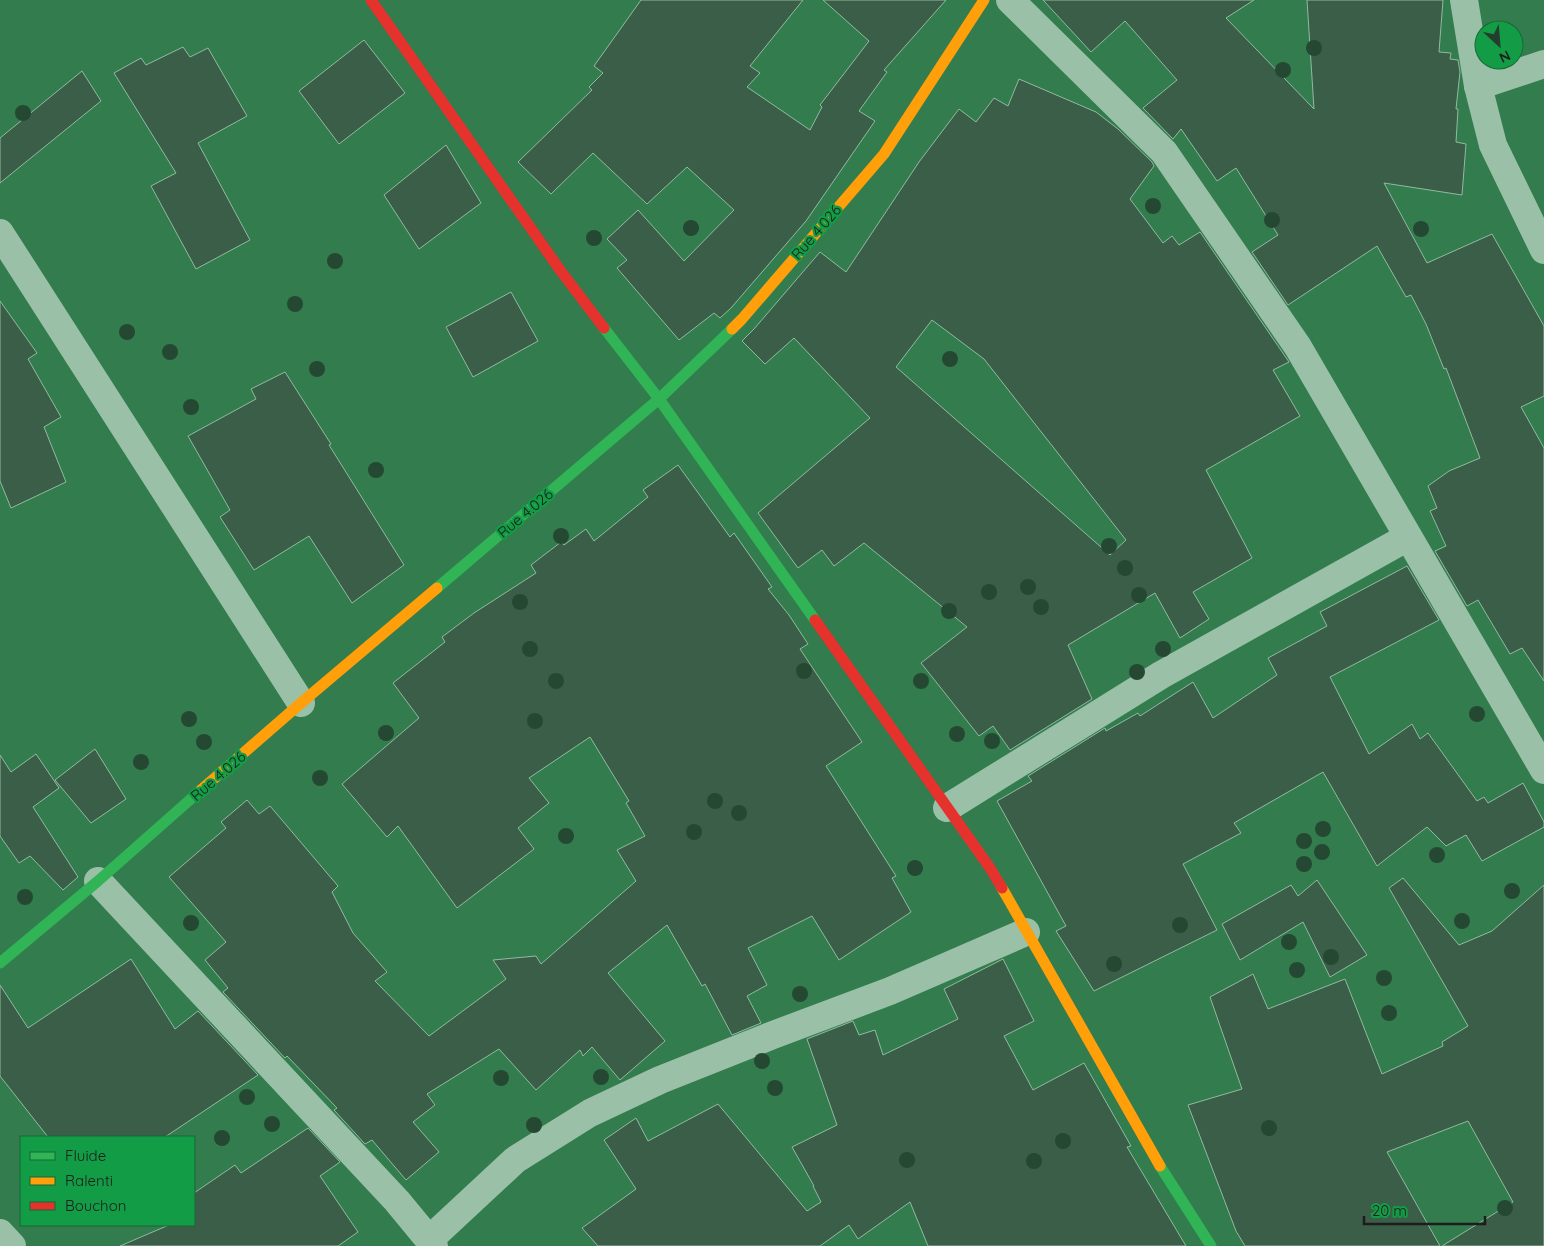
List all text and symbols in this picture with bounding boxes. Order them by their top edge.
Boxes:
north arrow [1474,20,1524,70]
text: N [1496,46,1513,67]
street label: Rue 4.026 [787,201,845,263]
street label: Rue 4.026 [493,484,557,542]
street label: Rue 4.026 [187,747,249,805]
legend [20,1136,195,1226]
text: Fluide [65,1146,106,1165]
text: Ralenti [65,1171,113,1190]
scale bar [1364,1194,1485,1226]
text: Bouchon [65,1196,126,1215]
text: 20 m [1372,1201,1407,1220]

